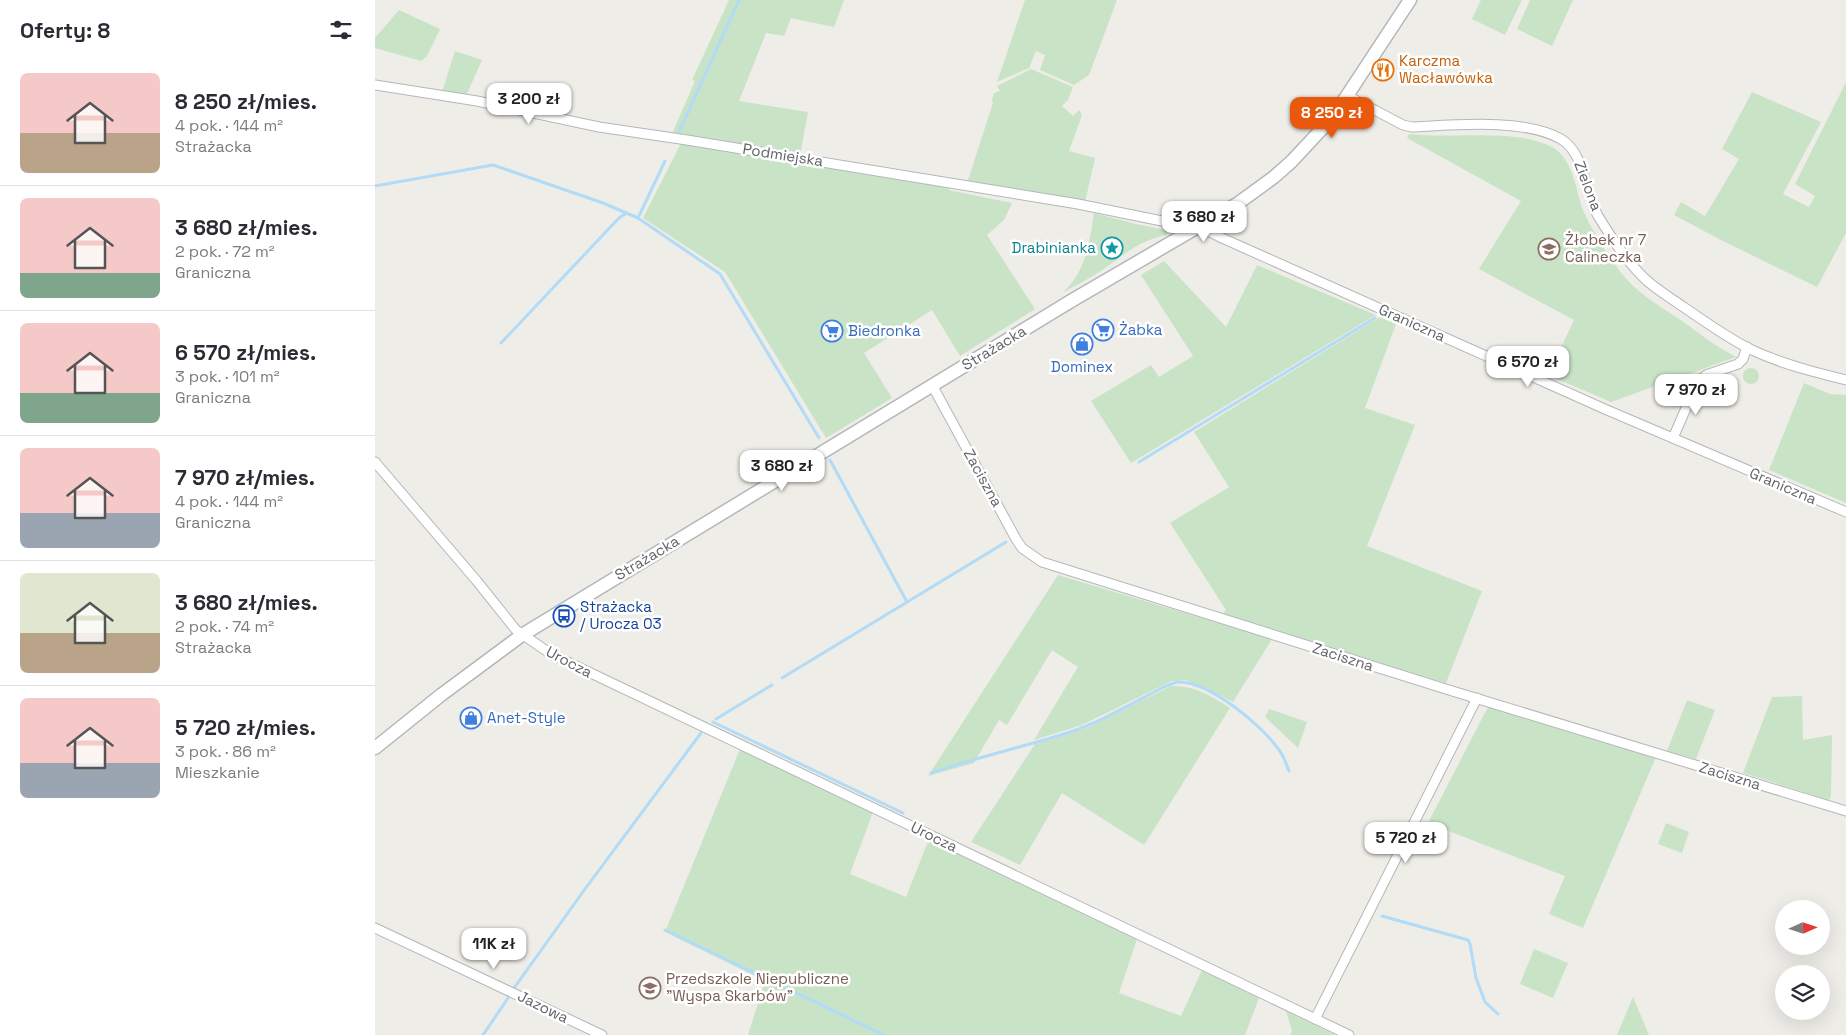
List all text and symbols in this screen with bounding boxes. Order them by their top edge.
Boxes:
icon: filters [327,16,355,44]
text: Oferty: 8 [20,17,110,44]
place label: Karczma Wacławówka [1399,51,1493,87]
restaurant icon: Karczma Wacławówka [1371,58,1395,82]
pin: 3 200 zł [477,82,581,125]
text: 8 250 zł/mies. [175,88,317,115]
text: 3 200 zł [498,88,560,109]
icon: home [60,93,120,153]
pin: 8 250 zł [1280,96,1384,139]
text: 8 250 zł [1301,102,1363,123]
text: 4 pok. · 144 m² [175,115,283,136]
text: Strażacka [175,136,252,157]
street label: Podmiejska [741,139,825,170]
street label: Zielona [1570,158,1607,214]
pin: 3 680 zł [1152,200,1256,243]
text: 3 680 zł [1173,206,1235,227]
text: 3 680 zł/mies. [175,214,318,241]
icon: home [60,218,120,278]
place label: Żłobek nr 7 Calineczka [1565,230,1646,266]
place icon: Drabinianka [1100,236,1124,260]
school or university icon: Żłobek nr 7 Calineczka [1537,237,1561,261]
place label: Drabinianka [1011,238,1096,257]
text: 2 pok. · 72 m² [175,241,275,262]
text: Graniczna [175,262,251,283]
street label: Graniczna [1376,299,1449,346]
supermarket icon: Żabka [1091,318,1115,342]
supermarket icon: Biedronka [820,319,844,343]
place label: Żabka [1119,320,1163,339]
place label: Biedronka [848,321,921,340]
street label: Strażacka [958,321,1030,374]
shop icon: Dominex [1070,332,1094,356]
text: 6 570 zł/mies. [175,339,316,366]
icon: home [60,343,120,403]
pin: 6 570 zł [1476,346,1580,388]
text: 6 570 zł [1497,351,1559,372]
place label: Dominex [1051,357,1113,376]
text: 3 pok. · 101 m² [175,366,280,387]
pin: 7 970 zł [1644,374,1748,416]
text: 7 970 zł [1666,379,1726,400]
text: Graniczna [175,387,251,408]
street label: Zaciszna [960,445,1007,510]
pin: 3 680 zł [730,450,834,492]
text: 3 680 zł [751,455,813,476]
street label: Graniczna [1747,463,1820,508]
text: 7 970 zł/mies. [175,464,315,491]
icon: home [60,468,120,528]
text: 4 pok. · 144 m² [175,491,283,512]
text: Graniczna [175,512,251,533]
street label: Strażacka [611,531,683,584]
text: 3 680 zł/mies. [175,589,318,616]
icon: home [60,593,120,653]
place label: Strażacka / Urocza 03 [580,597,662,633]
bus stop icon: Strażacka / Urocza 03 [552,604,576,628]
text: 2 pok. · 74 m² [175,616,274,637]
text: Strażacka [175,637,252,658]
street label: Zaciszna [1310,638,1377,675]
street label: Urocza [543,641,596,682]
shop icon: Anet-Style [459,706,483,730]
place label: Anet-Style [487,708,566,727]
text: 5 720 zł/mies. [175,714,316,741]
icon: home [60,718,120,778]
text: 3 pok. · 86 m² [175,741,276,762]
street label: Zaciszna [1697,757,1764,794]
text: Mieszkanie [175,762,260,783]
street label: Urocza [908,817,961,856]
pin: 5 720 zł [1354,822,1458,864]
text: 5 720 zł [1375,827,1437,848]
north arrow [1775,900,1830,955]
map controls [1775,900,1830,1020]
pin: 11K zł [453,928,535,970]
text: 11K zł [472,933,516,954]
button: layers [1775,965,1830,1020]
place label: Przedszkole Niepubliczne "Wyspa Skarbów" [666,969,849,1005]
school or university icon: Przedszkole Niepubliczne "Wyspa Skarbów" [638,976,662,1000]
street label: Jazowa [515,986,572,1027]

